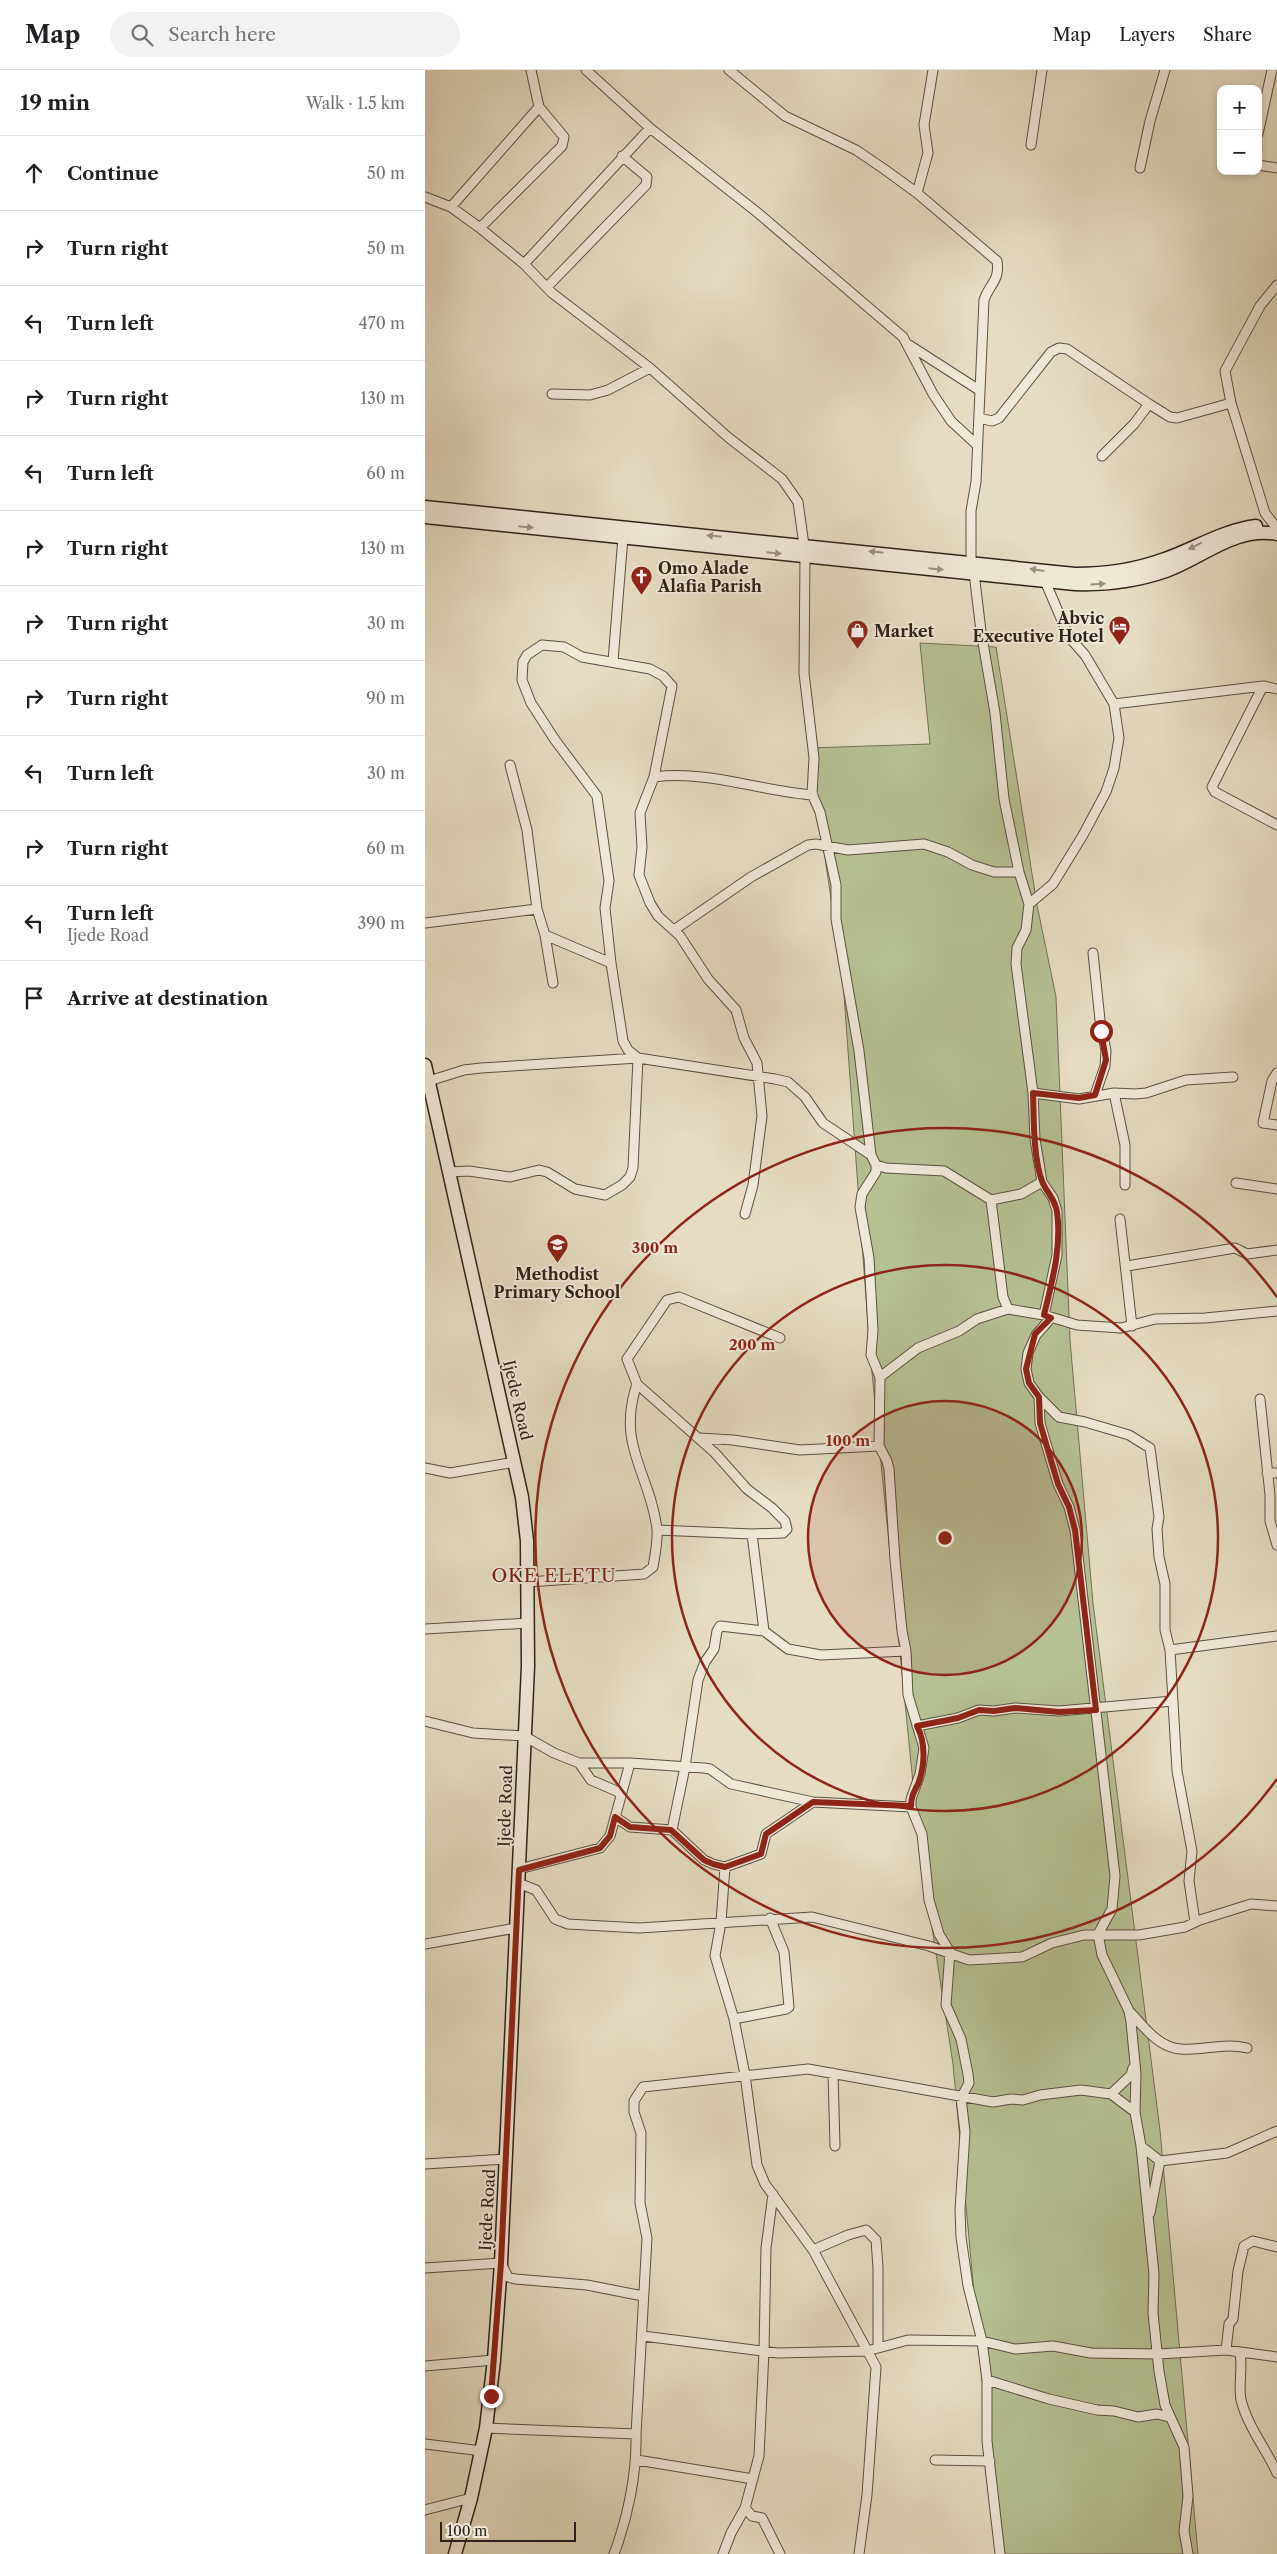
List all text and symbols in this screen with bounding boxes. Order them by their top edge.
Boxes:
search box [110,12,460,57]
text: Map [25,20,80,49]
icon: search [128,21,156,49]
text: Search here [168,23,276,46]
text: Map [1053,24,1091,46]
text: Layers [1119,24,1175,46]
text: Share [1203,24,1252,46]
map controls [1217,85,1262,175]
button: + [1217,85,1262,130]
text: 19 min [20,90,90,115]
text: Walk · 1.5 km [306,93,405,113]
button: − [1217,130,1262,175]
icon: ahead [20,159,48,187]
text: Continue [67,162,159,185]
text: 50 m [367,163,405,183]
icon: right [20,234,48,262]
text: Turn right [67,237,168,260]
text: 50 m [367,238,405,258]
icon: left [20,309,48,337]
text: Turn left [67,312,154,335]
text: 470 m [359,313,405,333]
icon: right [20,384,48,412]
text: Turn right [67,387,168,410]
text: 130 m [360,388,405,408]
icon: left [20,459,48,487]
text: Turn left [67,462,154,485]
text: 60 m [366,463,405,483]
one-way arrow [518,523,534,531]
one-way arrow [706,532,722,540]
icon: right [20,534,48,562]
text: Turn right [67,537,168,560]
text: 130 m [360,538,405,558]
one-way arrow [1188,542,1202,550]
one-way arrow [868,548,884,556]
one-way arrow [767,549,783,557]
place label: Omo Alade Alafia Parish [657,558,762,596]
church icon: Omo Alade Alafia Parish [630,565,654,596]
one-way arrow [928,565,944,573]
one-way arrow [1029,566,1045,574]
one-way arrow [1090,579,1106,587]
place label: Abvic Executive Hotel [972,608,1104,646]
icon: right [20,609,48,637]
text: Turn right [67,612,168,635]
text: 30 m [367,613,405,633]
hotel icon: Abvic Executive Hotel [1108,615,1132,646]
shop icon: Market [846,619,870,650]
place label: Market [874,621,935,641]
icon: right [20,684,48,712]
text: Turn right [67,687,168,710]
text: 90 m [366,688,405,708]
icon: left [20,759,48,787]
text: Turn left [67,762,154,785]
text: 30 m [367,763,405,783]
icon: right [20,834,48,862]
text: Turn right [67,837,168,860]
text: 60 m [366,838,405,858]
text: Turn left [67,902,154,925]
icon: left [20,909,48,937]
text: 390 m [358,913,405,933]
text: Ijede Road [67,925,149,945]
icon: arrive [20,984,48,1012]
text: Arrive at destination [67,987,268,1010]
route start [1090,1020,1113,1043]
school or university icon: Methodist Primary School [545,1233,569,1264]
text: 300 m [632,1238,678,1257]
place label: Methodist Primary School [494,1264,621,1302]
text: 200 m [729,1335,775,1354]
street label: Ijede Road [499,1358,537,1442]
text: 100 m [826,1431,870,1450]
centre of rings [936,1529,954,1547]
district label: OKE ELETU [491,1564,617,1587]
street label: Ijede Road [494,1764,516,1847]
street label: Ijede Road [475,2168,499,2251]
route end [480,2385,503,2408]
scale bar [440,2519,576,2542]
text: 100 m [447,2522,487,2540]

